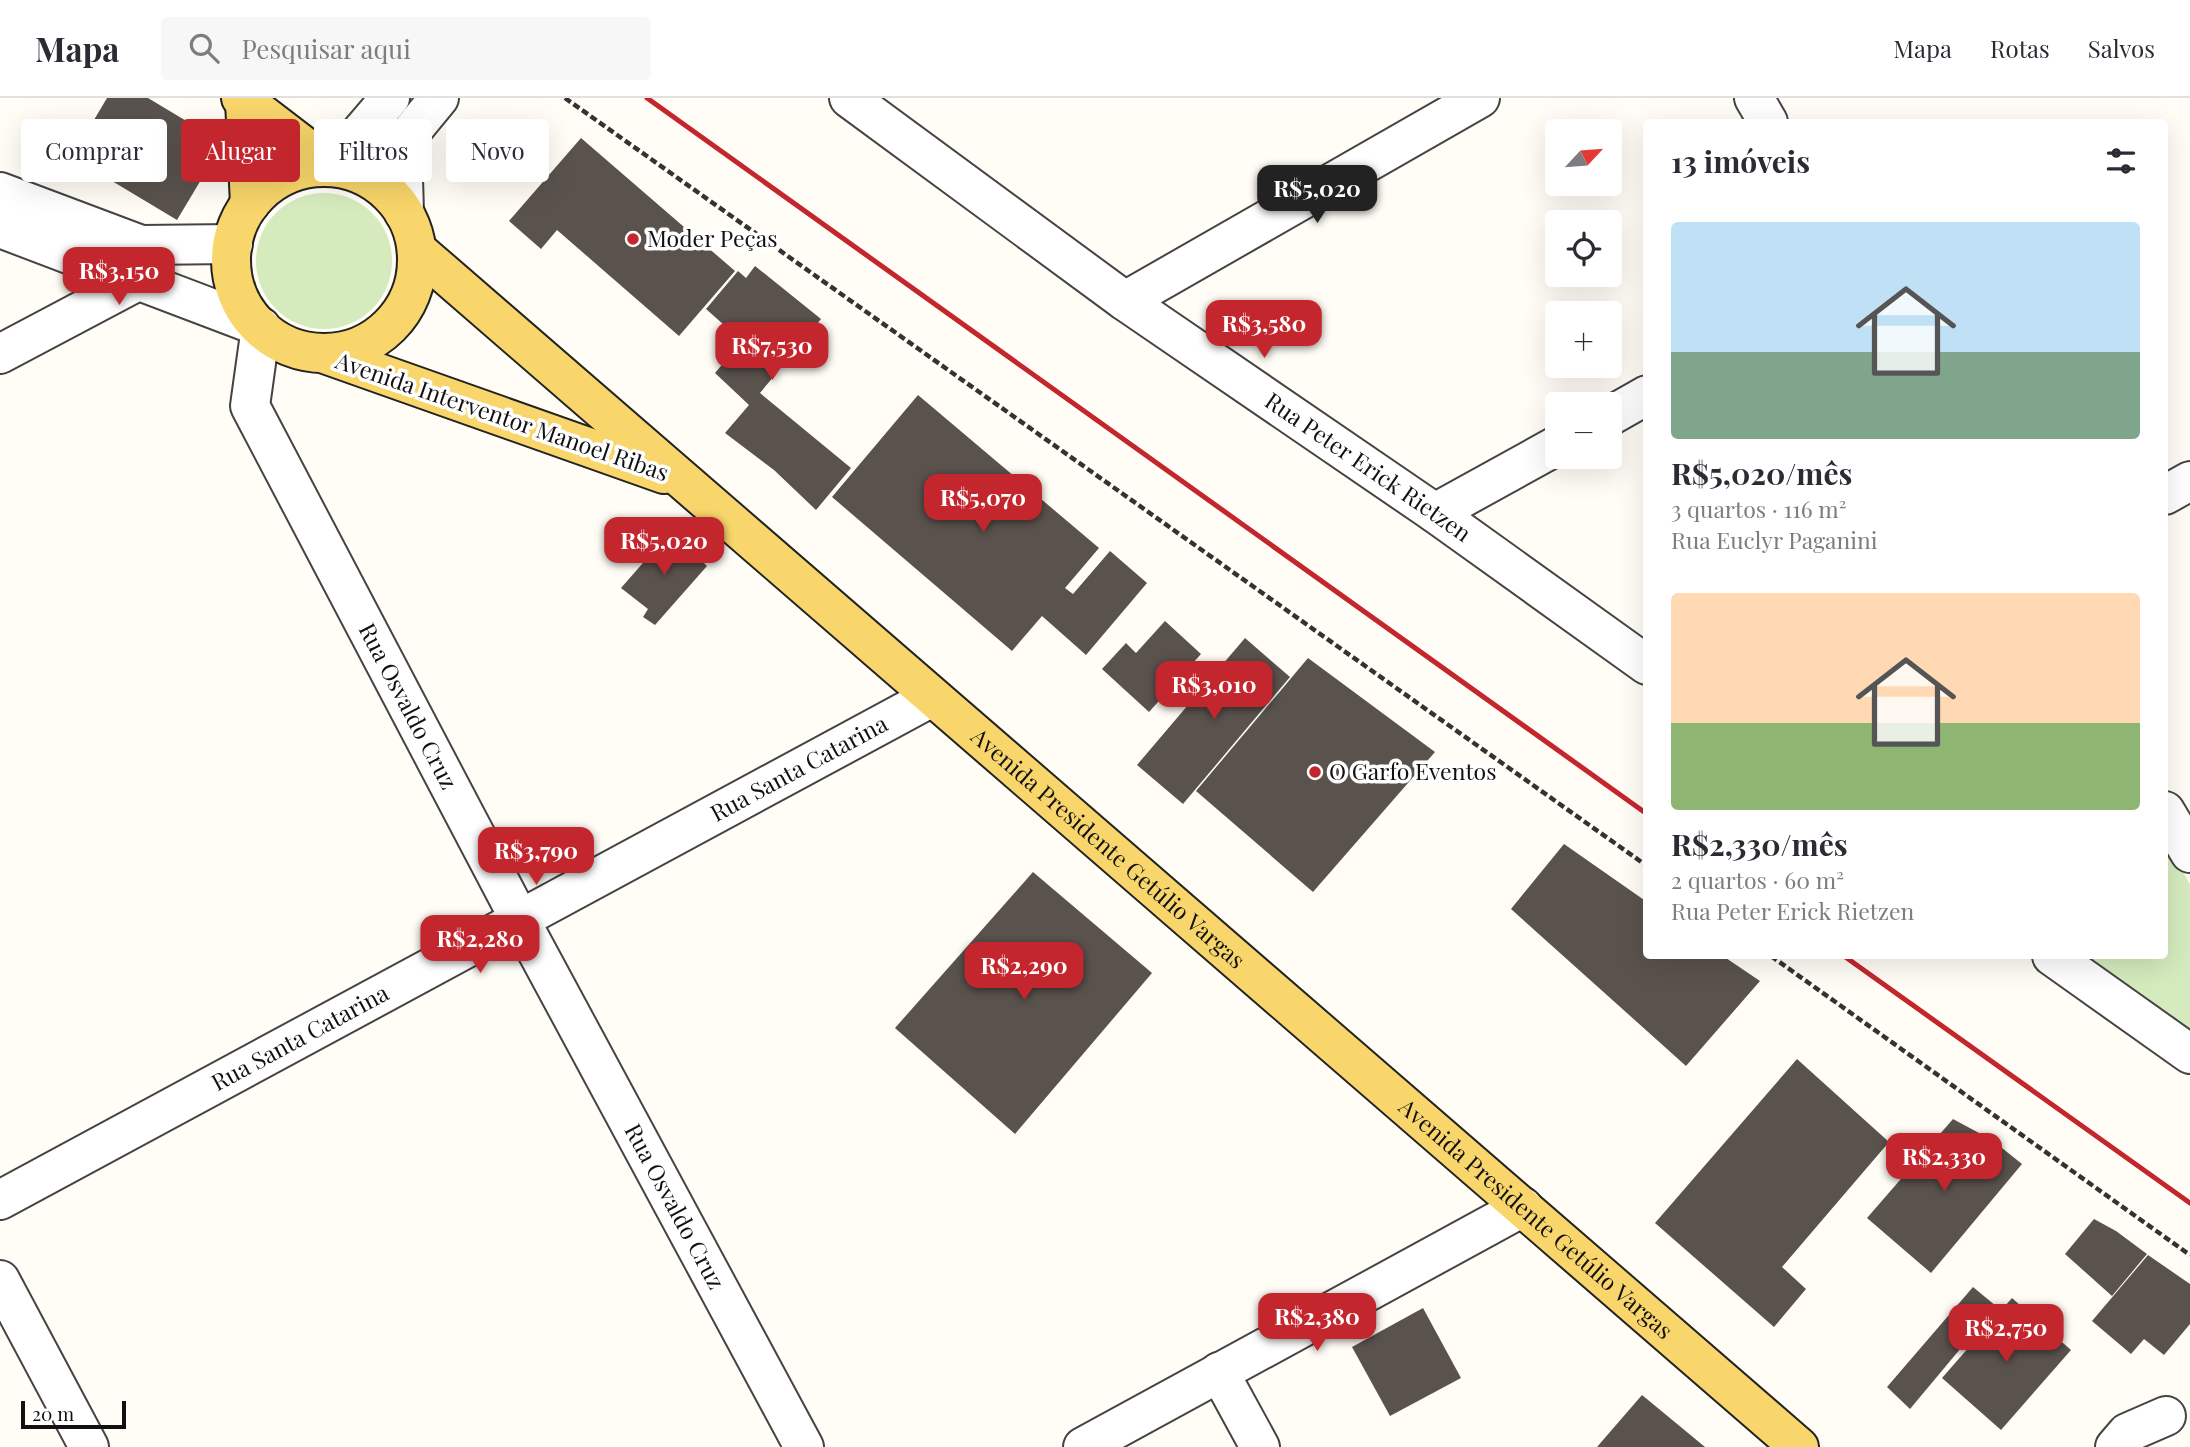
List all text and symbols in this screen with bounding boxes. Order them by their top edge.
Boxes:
search box [161,17,651,80]
text: Mapa [35,26,119,70]
icon: search [185,29,223,67]
text: Pesquisar aqui [241,31,411,66]
text: Mapa [1893,32,1952,64]
text: Rotas [1990,32,2050,64]
text: Salvos [2088,32,2155,64]
chip: Comprar [21,119,167,182]
chip: Alugar [181,119,300,182]
chip: Filtros [314,119,432,182]
chip: Novo [446,119,549,182]
north arrow [1545,119,1622,196]
map controls [1545,119,1622,469]
text: 13 imóveis [1671,141,1810,181]
icon: filters [2102,142,2140,180]
pin: R$5,020 [1252,166,1382,225]
text: R$5,020 [1273,172,1361,203]
button: locate [1545,210,1622,287]
place label: Moder Peças [647,222,777,253]
marker: Moder Peças [625,231,641,247]
pin: R$3,150 [54,248,184,307]
text: R$3,150 [79,254,159,285]
icon: home [1843,268,1969,394]
pin: R$3,580 [1199,300,1329,360]
button: + [1545,301,1622,378]
text: R$3,580 [1222,307,1306,338]
pin: R$7,530 [707,322,837,382]
text: R$7,530 [731,329,813,360]
street label: Avenida Interventor Manoel Ribas [331,344,673,487]
street label: Rua Peter Erick Rietzen [1260,384,1478,548]
button: − [1545,392,1622,469]
text: R$5,020/mês [1671,453,1852,493]
pin: R$5,070 [918,474,1048,534]
text: R$5,070 [940,481,1026,512]
text: 3 quartos · 116 m² [1671,493,1847,524]
pin: R$5,020 [599,518,729,577]
text: R$5,020 [620,524,708,555]
text: Rua Euclyr Paganini [1671,524,1877,555]
street label: Rua Osvaldo Cruz [353,617,465,794]
icon: home [1843,639,1969,765]
pin: R$3,010 [1149,662,1279,721]
text: R$3,010 [1172,668,1256,699]
street label: Rua Santa Catarina [704,707,893,828]
street label: Avenida Presidente Getúlio Vargas [965,719,1252,974]
place label: O Garfo Eventos [1329,755,1496,786]
marker: O Garfo Eventos [1307,764,1323,780]
text: R$2,330/mês [1671,824,1848,864]
pin: R$3,790 [471,828,601,887]
text: R$3,790 [494,834,578,865]
text: 2 quartos · 60 m² [1671,864,1844,895]
text: Rua Peter Erick Rietzen [1671,895,1914,926]
pin: R$2,280 [415,916,545,975]
text: R$2,280 [436,922,524,953]
pin: R$2,290 [959,942,1089,1002]
text: R$2,290 [981,949,1067,980]
street label: Rua Santa Catarina [205,976,394,1097]
street label: Avenida Presidente Getúlio Vargas [1392,1090,1680,1345]
street label: Rua Osvaldo Cruz [619,1118,733,1294]
pin: R$2,330 [1879,1134,2009,1193]
text: R$2,330 [1902,1140,1986,1171]
pin: R$2,380 [1252,1294,1382,1353]
text: R$2,380 [1274,1300,1360,1331]
pin: R$2,750 [1941,1304,2071,1364]
text: R$2,750 [1965,1311,2047,1342]
scale bar [21,1398,126,1430]
text: 20 m [32,1400,74,1426]

